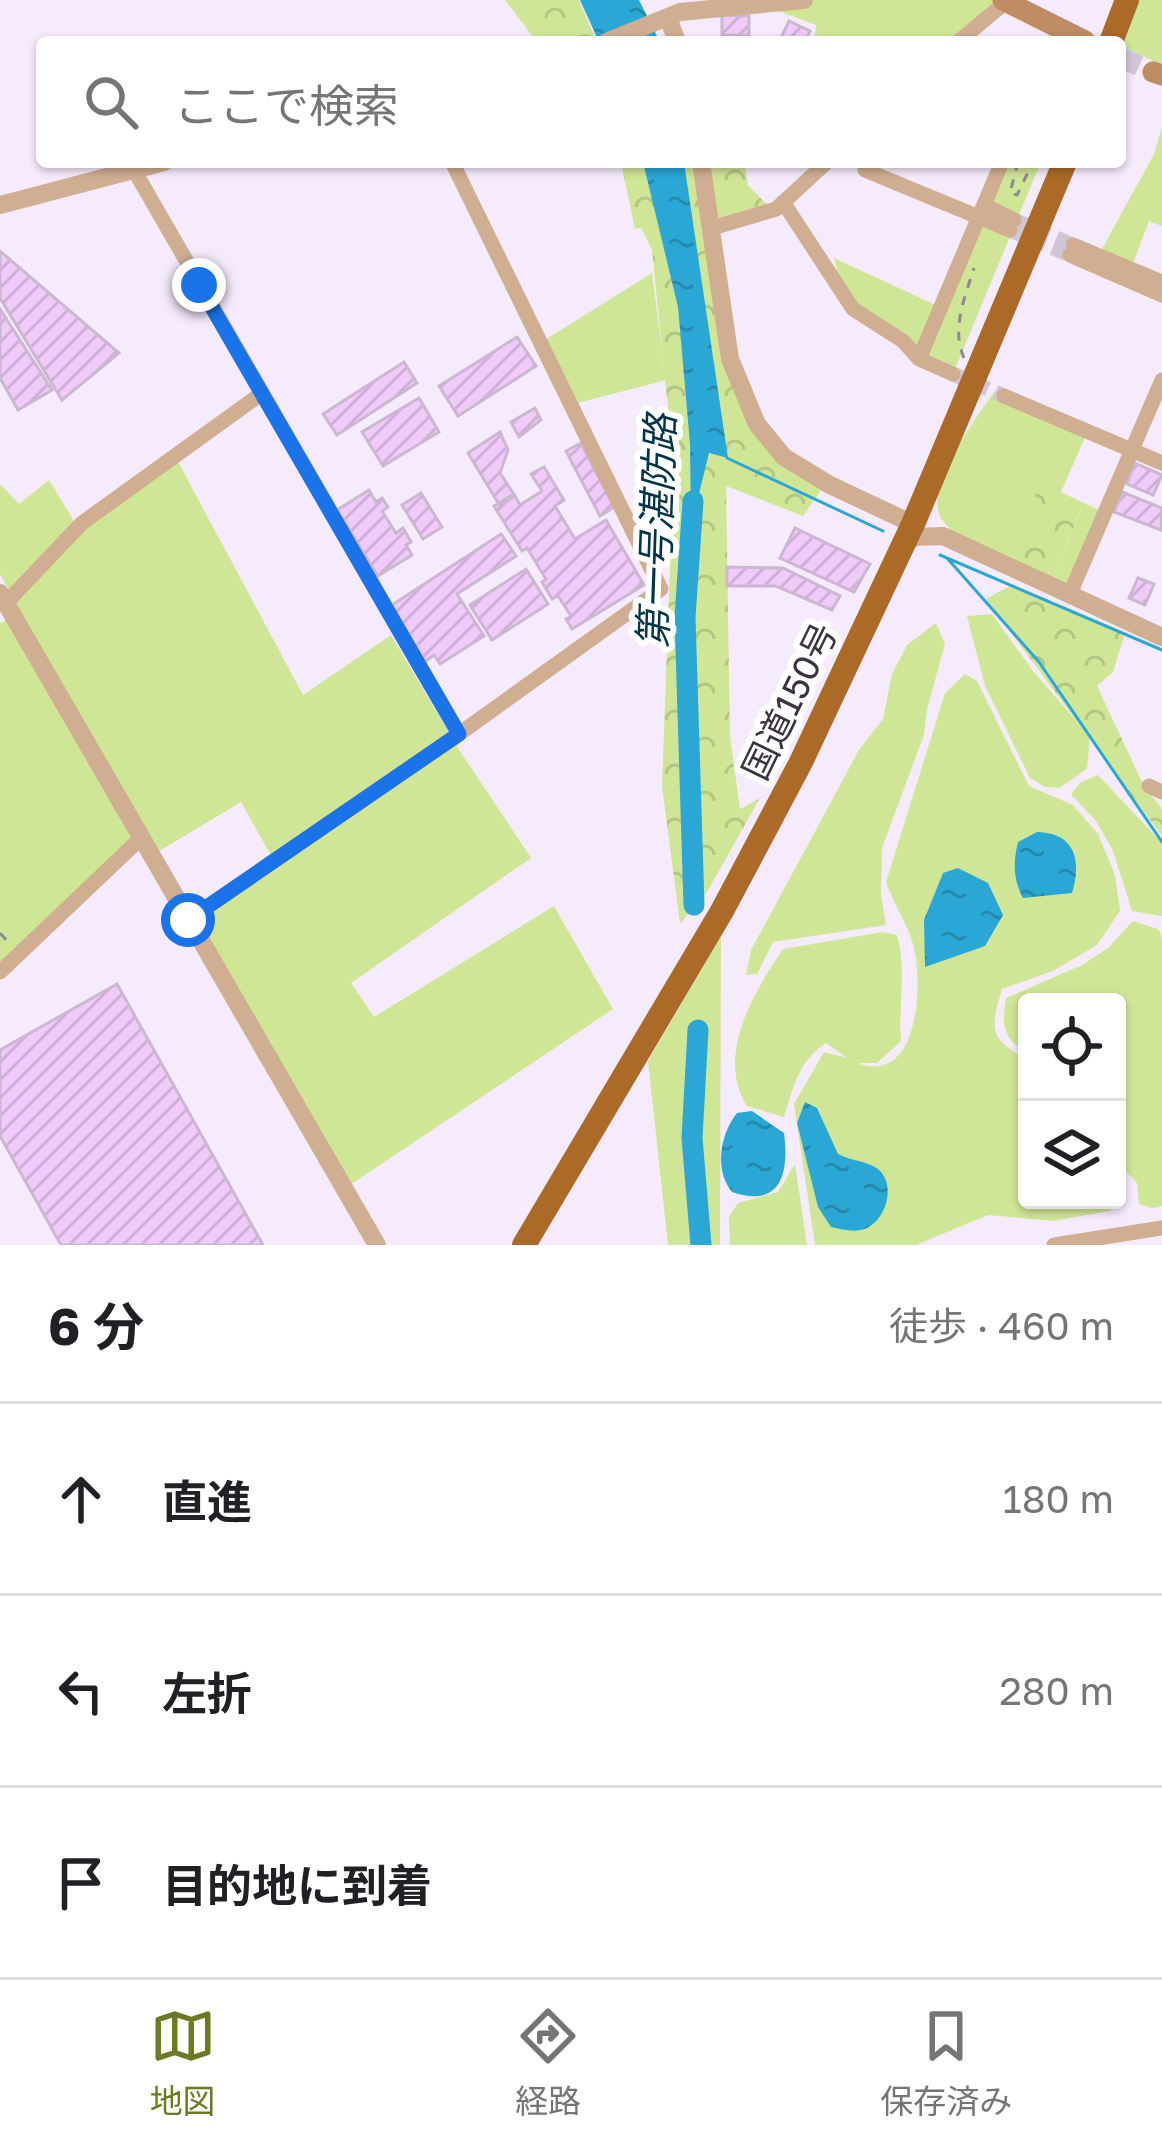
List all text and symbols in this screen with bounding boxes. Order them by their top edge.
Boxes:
search box [36,36,1126,168]
icon: search [78,69,144,135]
text: ここで検索 [174,78,399,132]
route end [172,258,226,312]
water label: 第一号湛防路 [628,410,684,649]
street label: 国道150号 [733,616,845,786]
route start [161,893,215,947]
map controls [1018,993,1126,1209]
button: locate [1018,993,1126,1101]
button: layers [1018,1101,1126,1209]
text: 6 分 [48,1295,144,1356]
text: 徒歩 · 460 m [889,1302,1114,1349]
icon: ahead [48,1466,114,1532]
text: 直進 [162,1474,252,1528]
text: 180 m [1003,1475,1114,1522]
icon: left [48,1658,114,1724]
text: 左折 [162,1666,252,1720]
text: 280 m [999,1667,1114,1714]
icon: arrive [48,1850,114,1916]
text: 目的地に到着 [162,1858,432,1912]
tab: 地図 [150,2003,216,2123]
tab: 経路 [515,2003,581,2123]
tab: 保存済み [880,2003,1012,2123]

